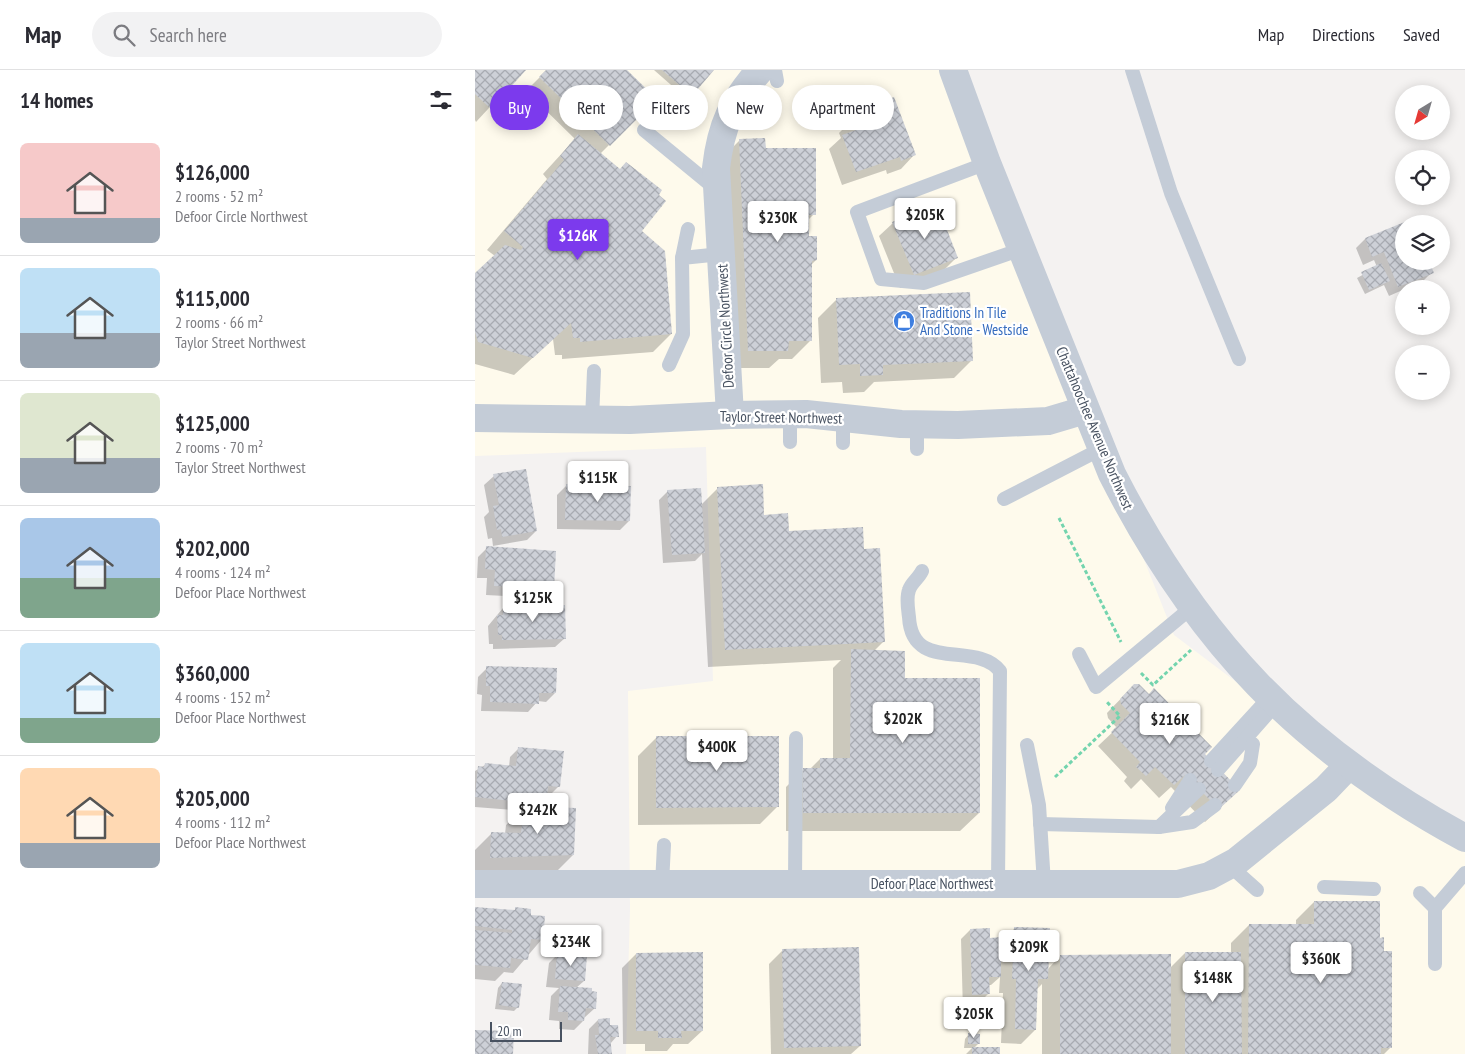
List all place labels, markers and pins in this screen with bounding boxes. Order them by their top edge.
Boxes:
pin: $205K [890,198,960,240]
pin: $230K [743,200,813,243]
pin: $126K [543,218,613,261]
place label: Traditions In Tile And Stone - Westside [920,303,1028,339]
shop icon: Traditions In Tile And Stone - Westside [892,309,916,333]
pin: $115K [563,460,633,503]
pin: $125K [498,580,568,623]
pin: $202K [868,702,938,744]
pin: $216K [1135,702,1205,745]
pin: $400K [682,730,752,772]
pin: $242K [503,792,573,835]
pin: $234K [536,924,606,967]
pin: $209K [994,930,1064,972]
pin: $360K [1286,942,1356,984]
pin: $148K [1178,960,1248,1003]
pin: $205K [939,996,1009,1039]

